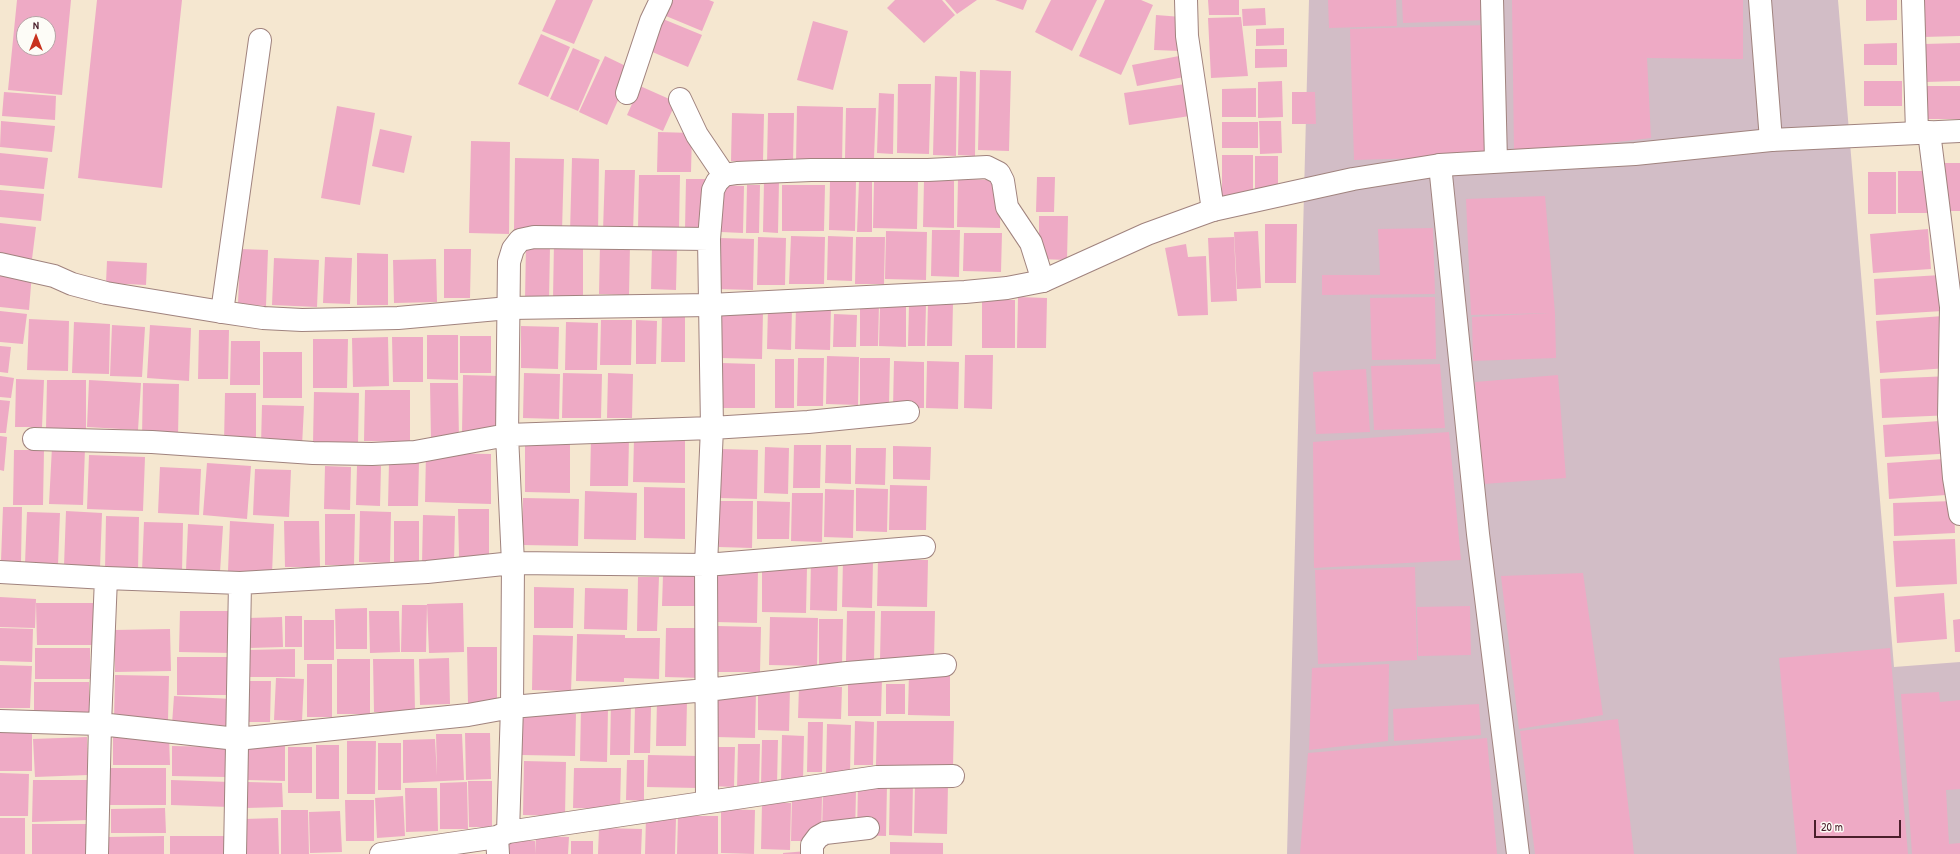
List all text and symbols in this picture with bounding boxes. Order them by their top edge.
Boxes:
north arrow [16,16,56,56]
text: N [33,18,39,32]
scale bar [1816,812,1903,838]
text: 20 m [1821,818,1843,835]

